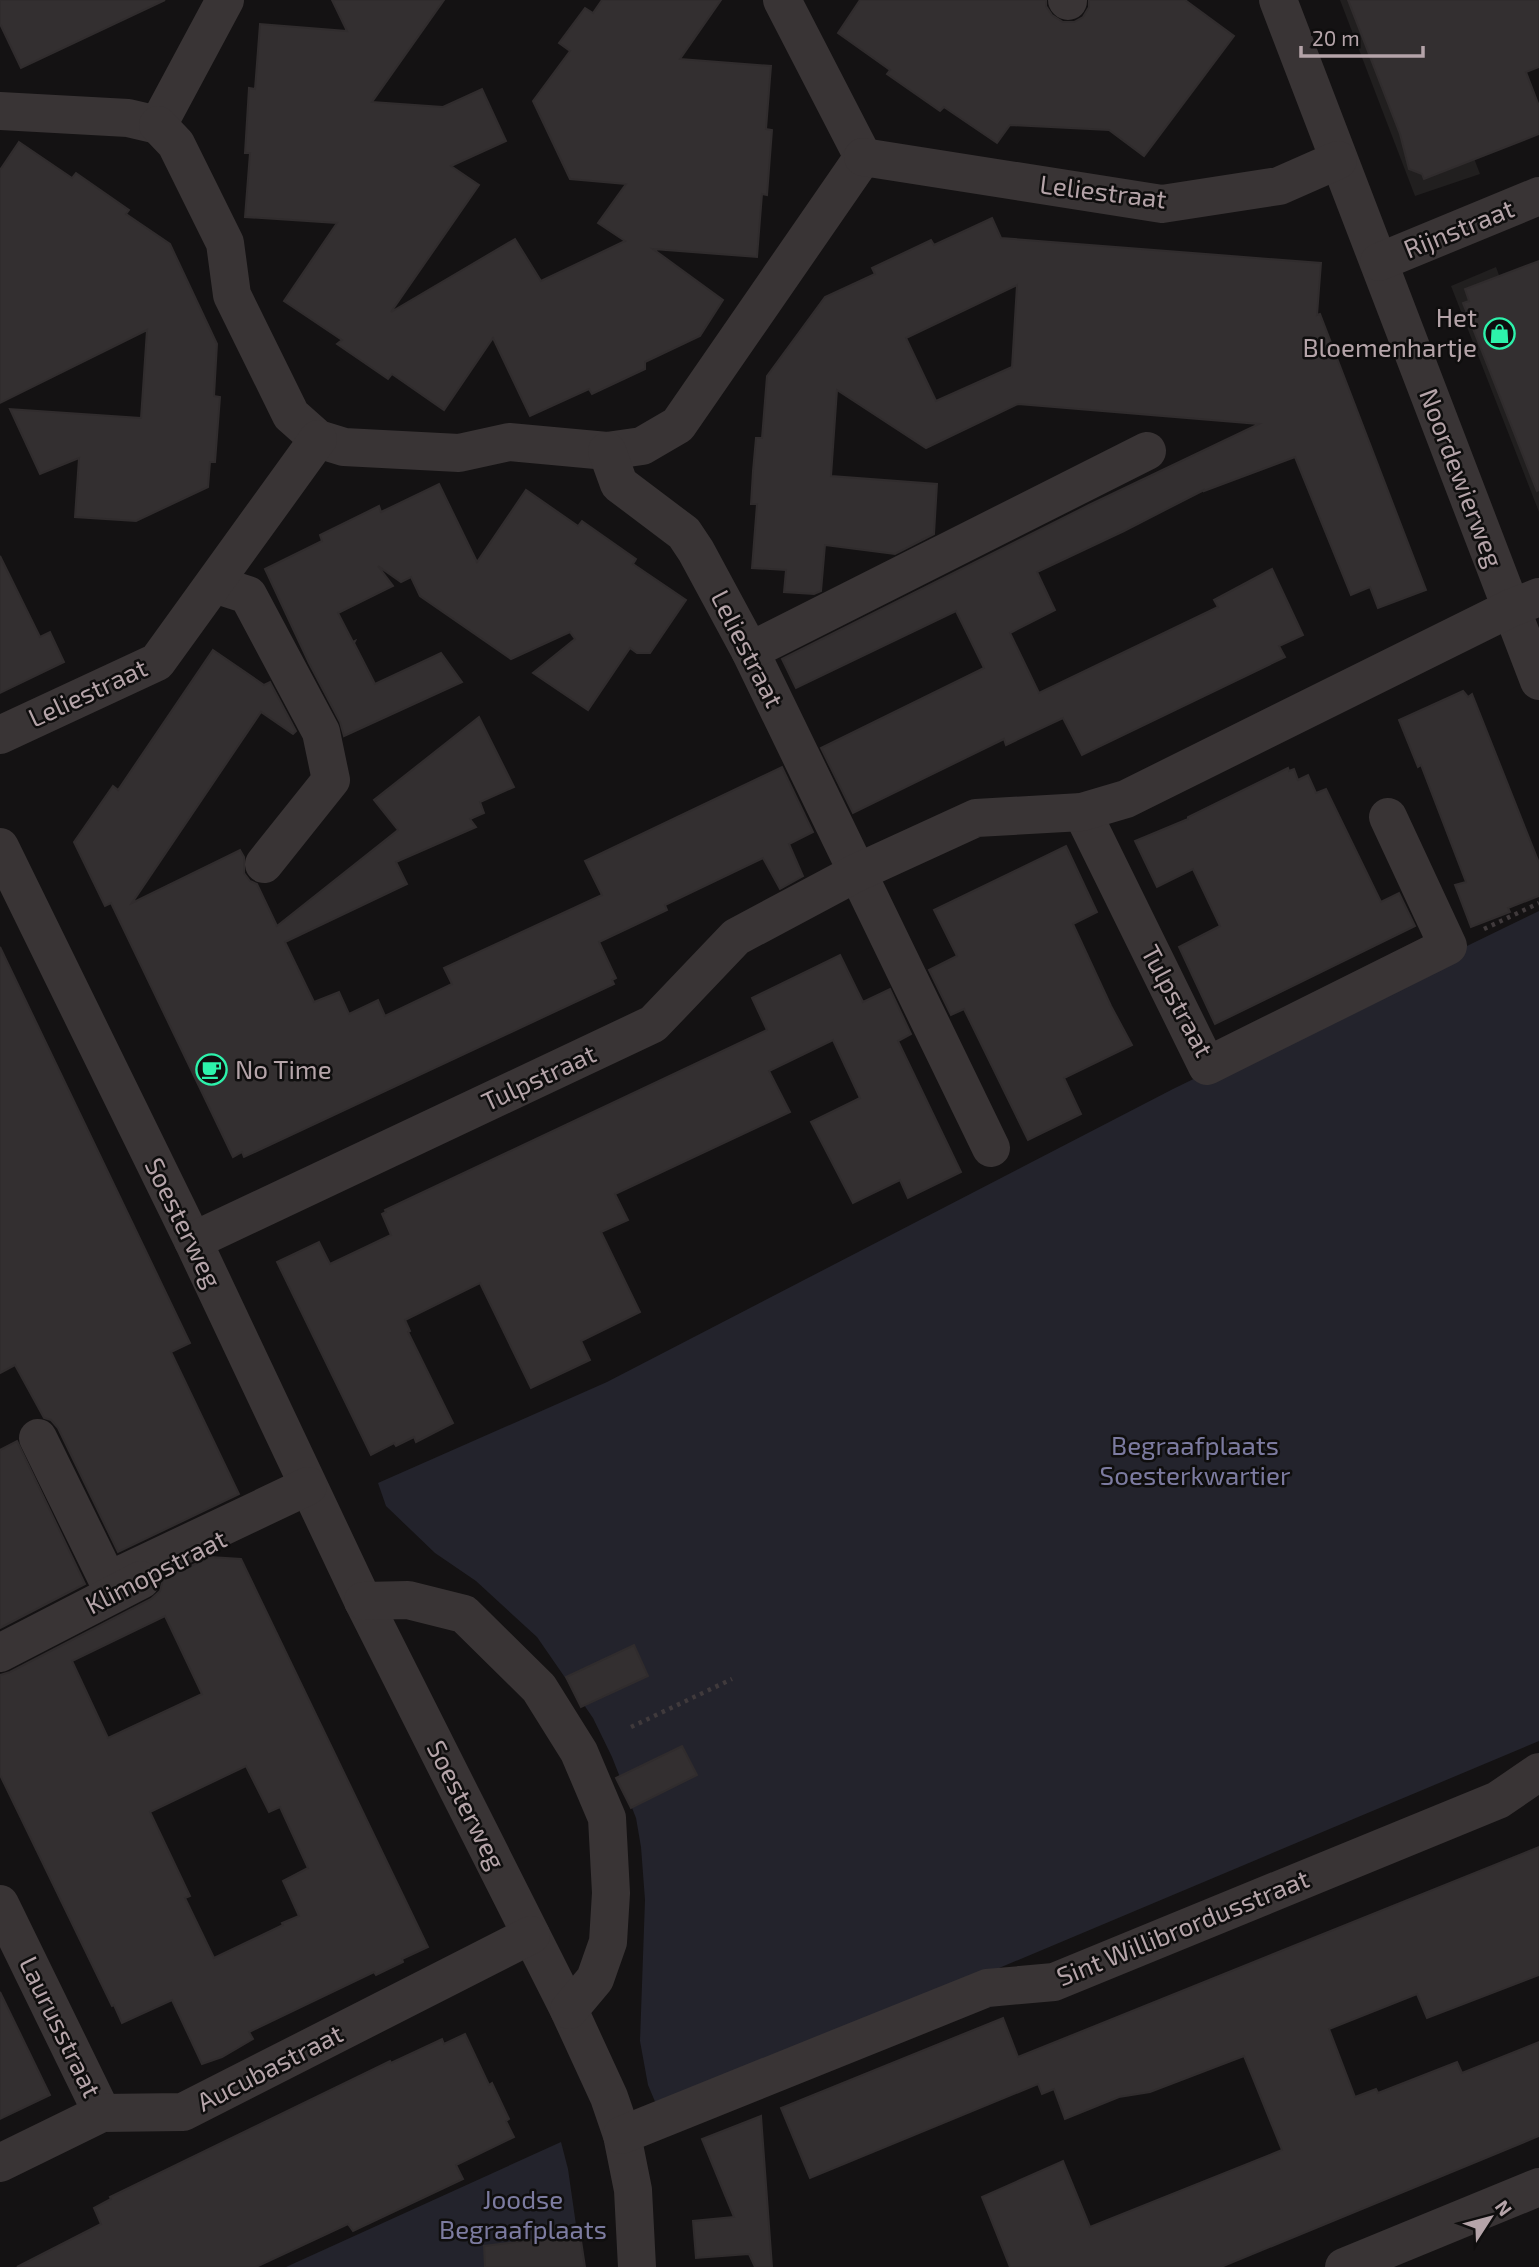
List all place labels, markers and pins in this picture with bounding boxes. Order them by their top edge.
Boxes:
place label: Het Bloemenhartje [1302,301,1477,362]
shop icon: Het Bloemenhartje [1483,316,1517,350]
cafe icon: No Time [195,1053,229,1087]
place label: No Time [235,1053,332,1084]

